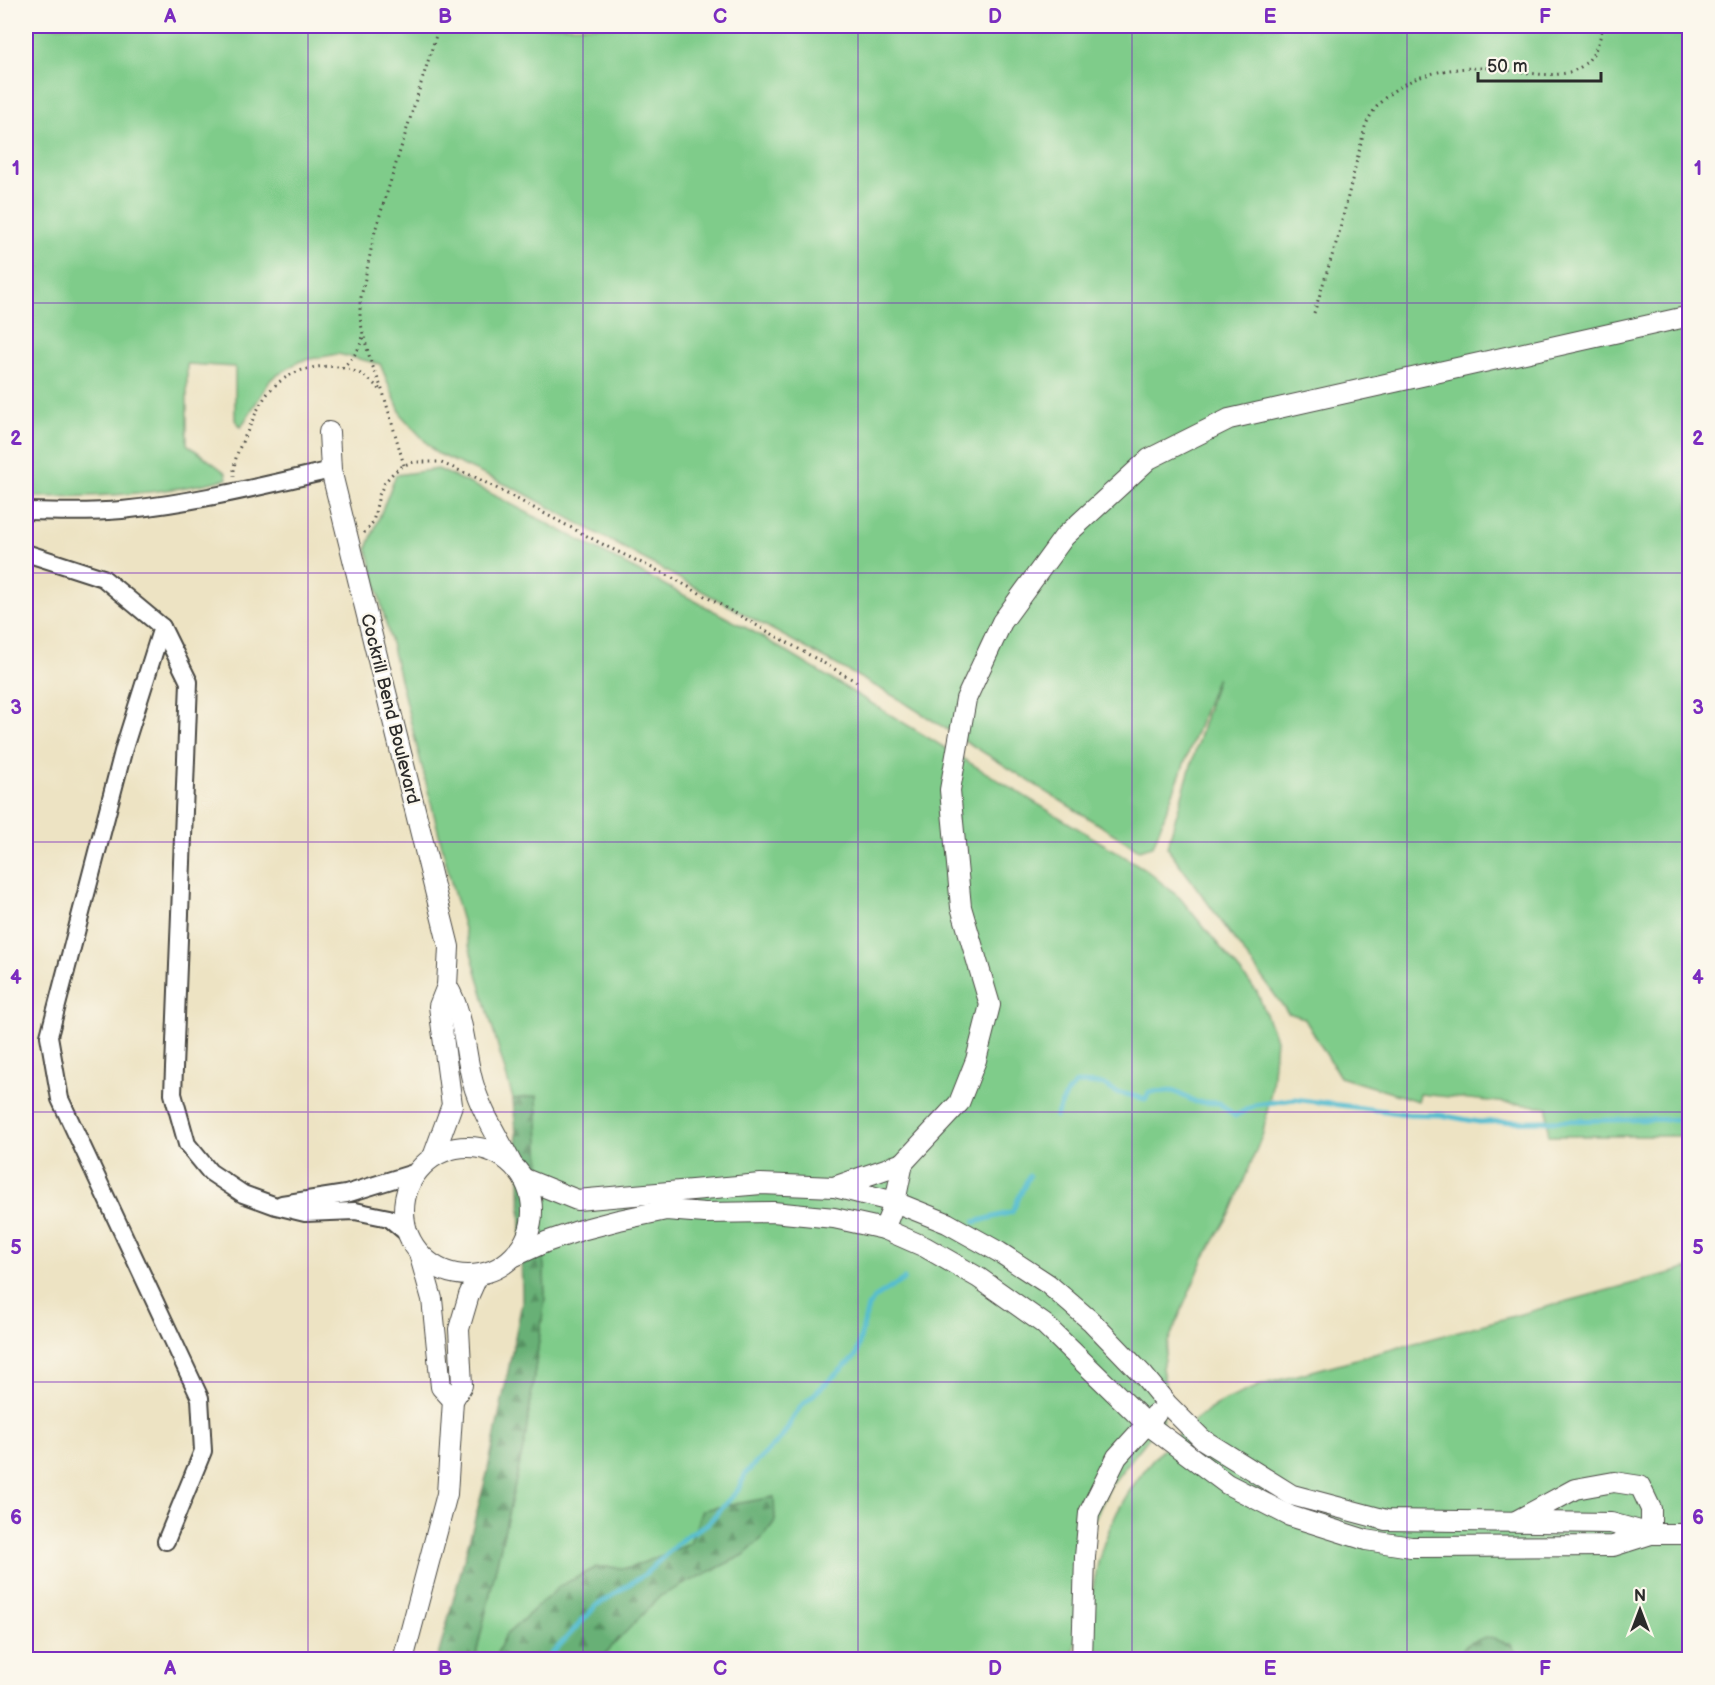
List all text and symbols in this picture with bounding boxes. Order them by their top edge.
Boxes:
text: A [163,5,177,29]
text: B [438,5,452,29]
text: C [713,5,727,29]
text: D [988,5,1002,29]
text: E [1264,5,1277,29]
text: F [1539,5,1551,29]
scale bar [1478,45,1601,83]
text: 50 m [1487,56,1528,77]
text: 1 [12,157,20,181]
text: 1 [1694,157,1702,181]
text: 2 [10,427,22,451]
text: 2 [1692,427,1704,451]
street label: Cockrill Bend Boulevard [356,612,424,806]
text: 3 [10,696,22,720]
text: 3 [1692,696,1704,720]
text: 4 [10,966,22,990]
text: 4 [1692,966,1704,990]
text: 5 [10,1236,22,1260]
text: 5 [1692,1236,1704,1260]
text: 6 [10,1506,22,1530]
text: 6 [1692,1506,1704,1530]
north arrow [1610,1580,1670,1640]
text: N [1634,1587,1646,1606]
text: A [163,1657,177,1681]
text: B [438,1657,452,1681]
text: C [713,1657,727,1681]
text: D [988,1657,1002,1681]
text: E [1264,1657,1277,1681]
text: F [1539,1657,1551,1681]

